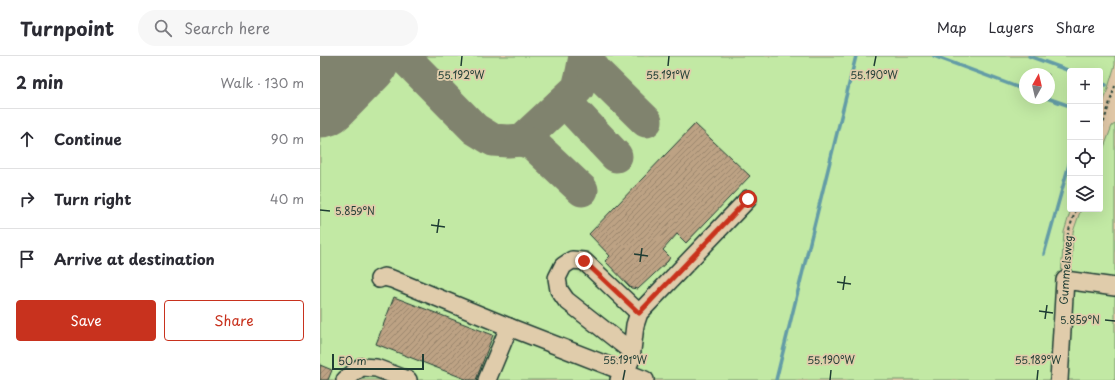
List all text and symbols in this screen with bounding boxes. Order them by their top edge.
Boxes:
search box [138,10,418,46]
text: Turnpoint [20,14,114,42]
text: Search here [184,16,270,39]
icon: search [152,17,174,39]
text: Map [937,17,967,38]
text: Layers [989,17,1034,38]
text: Share [1056,17,1095,38]
text: 55.192°W [438,67,485,82]
text: 55.191°W [646,67,691,82]
text: 55.190°W [850,67,898,82]
north arrow [1019,68,1055,104]
map controls [1067,68,1103,212]
button: + [1067,68,1103,104]
text: 2 min [16,69,63,95]
text: Walk · 130 m [221,73,304,92]
button: − [1067,104,1103,140]
text: Continue [54,127,122,150]
icon: ahead [16,128,38,150]
text: 90 m [271,129,304,148]
button: locate [1067,140,1103,176]
button: layers [1067,176,1103,212]
text: Turn right [54,187,131,210]
icon: right [16,188,38,210]
text: 40 m [270,189,304,208]
route start [739,190,757,208]
text: 5.859°N [335,203,375,218]
street label: Gummelsweg [1055,235,1076,305]
text: Arrive at destination [54,247,215,270]
icon: arrive [16,248,38,270]
route end [575,252,593,270]
button: Save [16,300,156,341]
button: Share [164,300,304,341]
text: 5.859°N [1060,312,1100,327]
scale bar [332,352,424,371]
text: 50 m [338,352,367,369]
text: 55.191°W [603,352,648,367]
text: 55.190°W [807,352,855,367]
text: 55.189°W [1015,352,1062,367]

